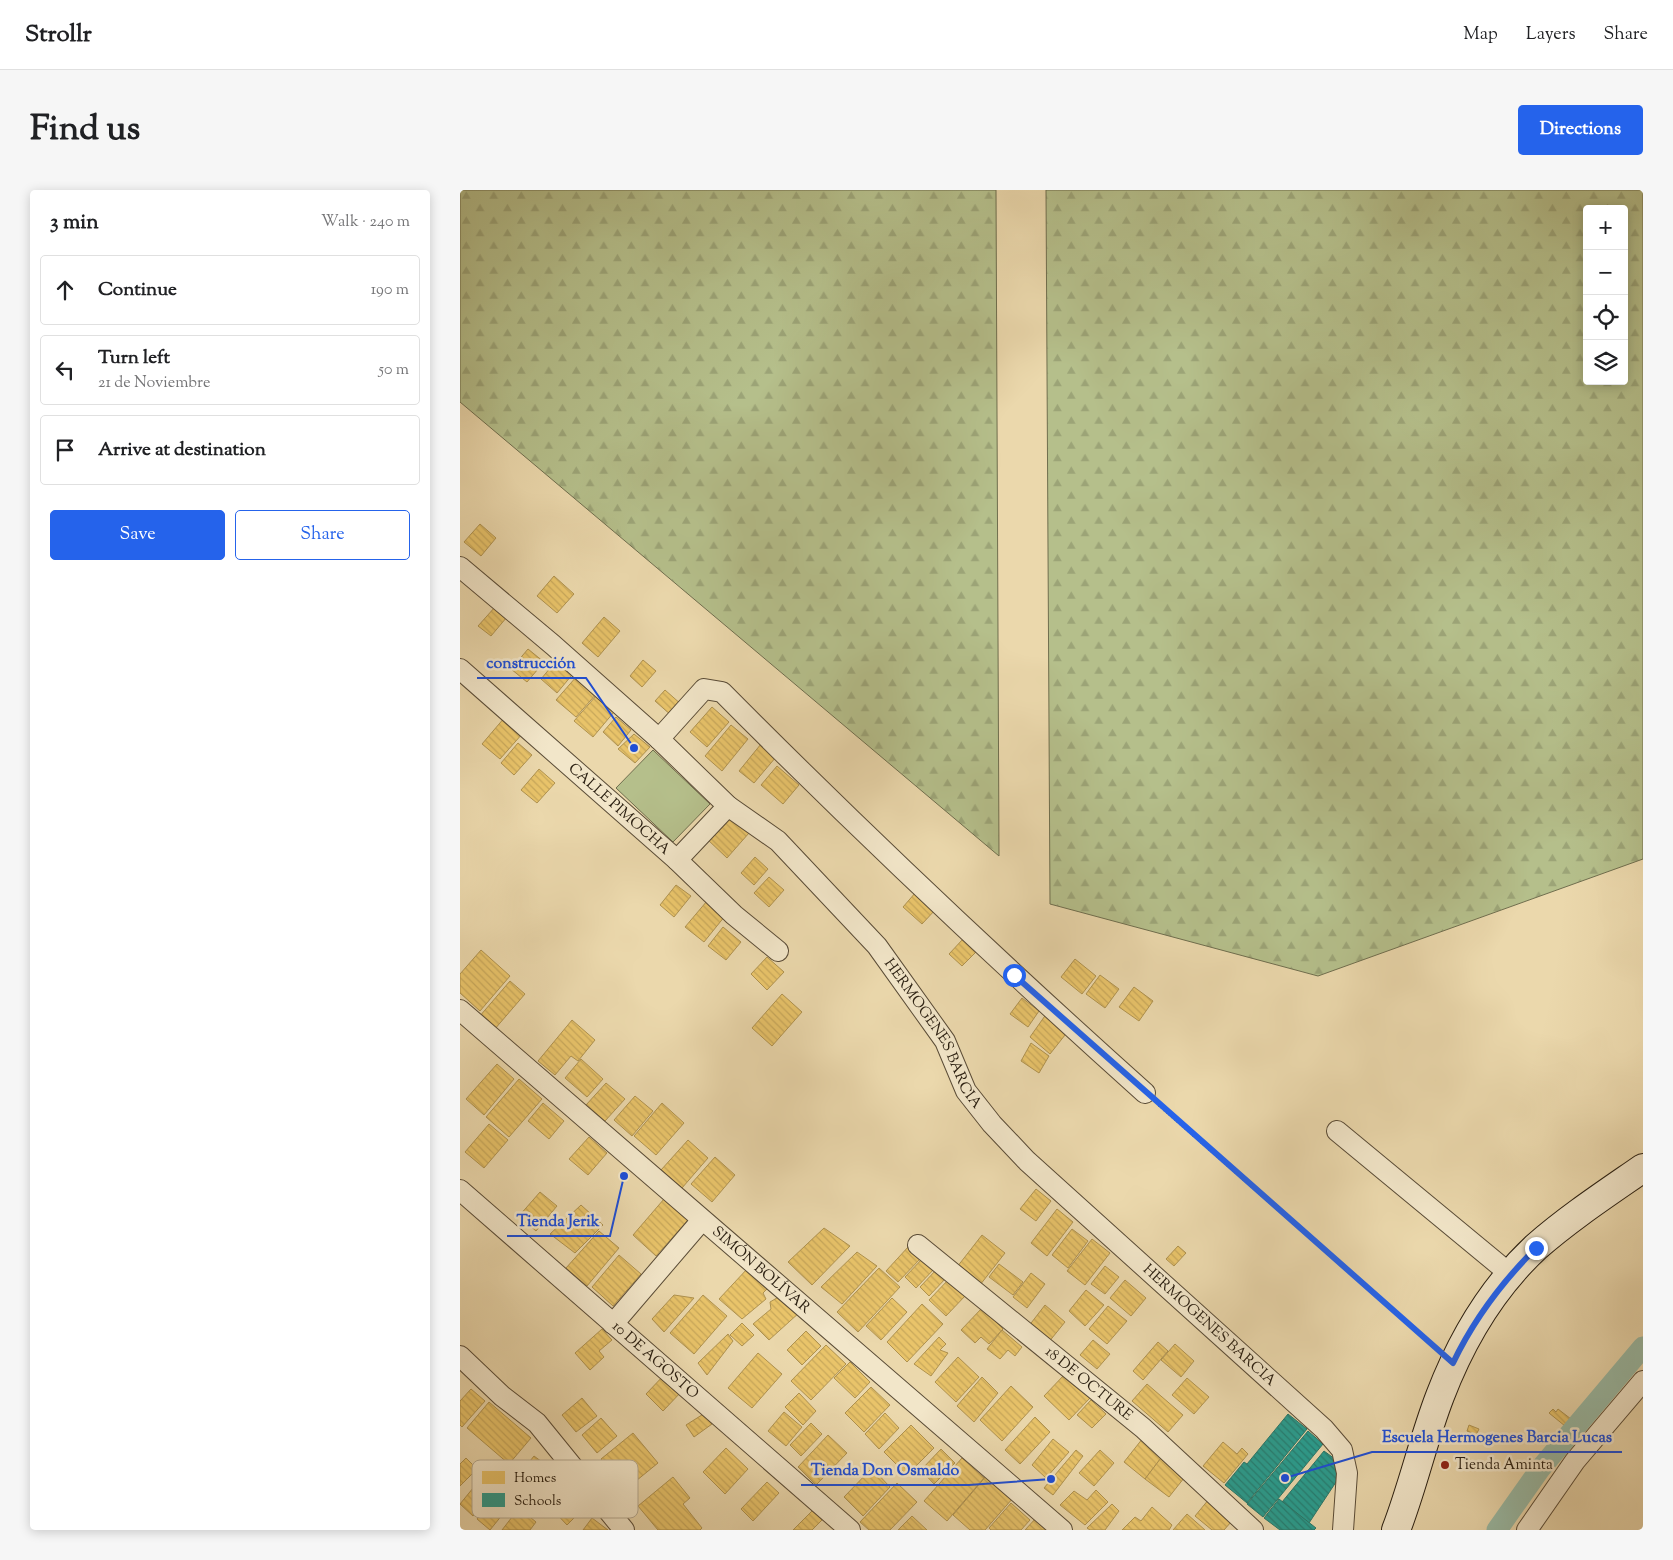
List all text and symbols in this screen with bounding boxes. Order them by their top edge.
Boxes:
text: Strollr [25,18,92,52]
text: Map [1463,22,1498,48]
text: Layers [1526,22,1576,48]
text: Share [1604,22,1648,48]
text: Find us [30,105,140,156]
button: Directions [1518,105,1643,155]
map controls [1583,205,1628,385]
button: + [1583,205,1628,250]
text: 3 min [50,208,99,238]
text: Walk · 240 m [321,211,410,234]
button: − [1583,250,1628,295]
icon: ahead [51,276,79,304]
text: Continue [98,277,177,304]
text: 190 m [371,279,409,302]
button: locate [1583,295,1628,340]
button: layers [1583,340,1628,385]
text: Turn left [98,345,170,372]
icon: left [51,356,79,384]
text: 50 m [378,359,409,382]
text: 21 de Noviembre [98,372,210,395]
icon: arrive [51,436,79,464]
text: Arrive at destination [98,437,266,464]
button: Save [50,510,225,560]
button: Share [235,510,410,560]
callout: construcción [477,647,586,678]
text: construcción [486,653,576,676]
street label: CALLE PIMOCHA [563,758,675,860]
street label: HERMOGENES BARCIA [879,954,987,1113]
route start [1003,964,1026,987]
callout: Tienda Jerik [507,1205,610,1236]
text: Tienda Jerik [517,1211,600,1234]
street label: SIMÓN BOLÍVAR [707,1222,815,1319]
route end [1525,1237,1548,1260]
street label: HERMOGENES BARCIA [1138,1260,1281,1391]
street label: 10 DE AGOSTO [607,1316,703,1404]
street label: 18 DE OCTURE [1040,1342,1137,1426]
callout: Escuela Hermogenes Barcia Lucas [1372,1421,1622,1452]
text: Escuela Hermogenes Barcia Lucas [1382,1427,1612,1450]
callout: Tienda Don Osmaldo [801,1454,969,1485]
place label: Tienda Aminta [1455,1455,1553,1476]
marker: Tienda Aminta [1439,1459,1451,1471]
legend [472,1460,638,1518]
text: Tienda Don Osmaldo [811,1460,959,1483]
text: Homes [514,1469,556,1489]
text: Schools [514,1492,561,1512]

